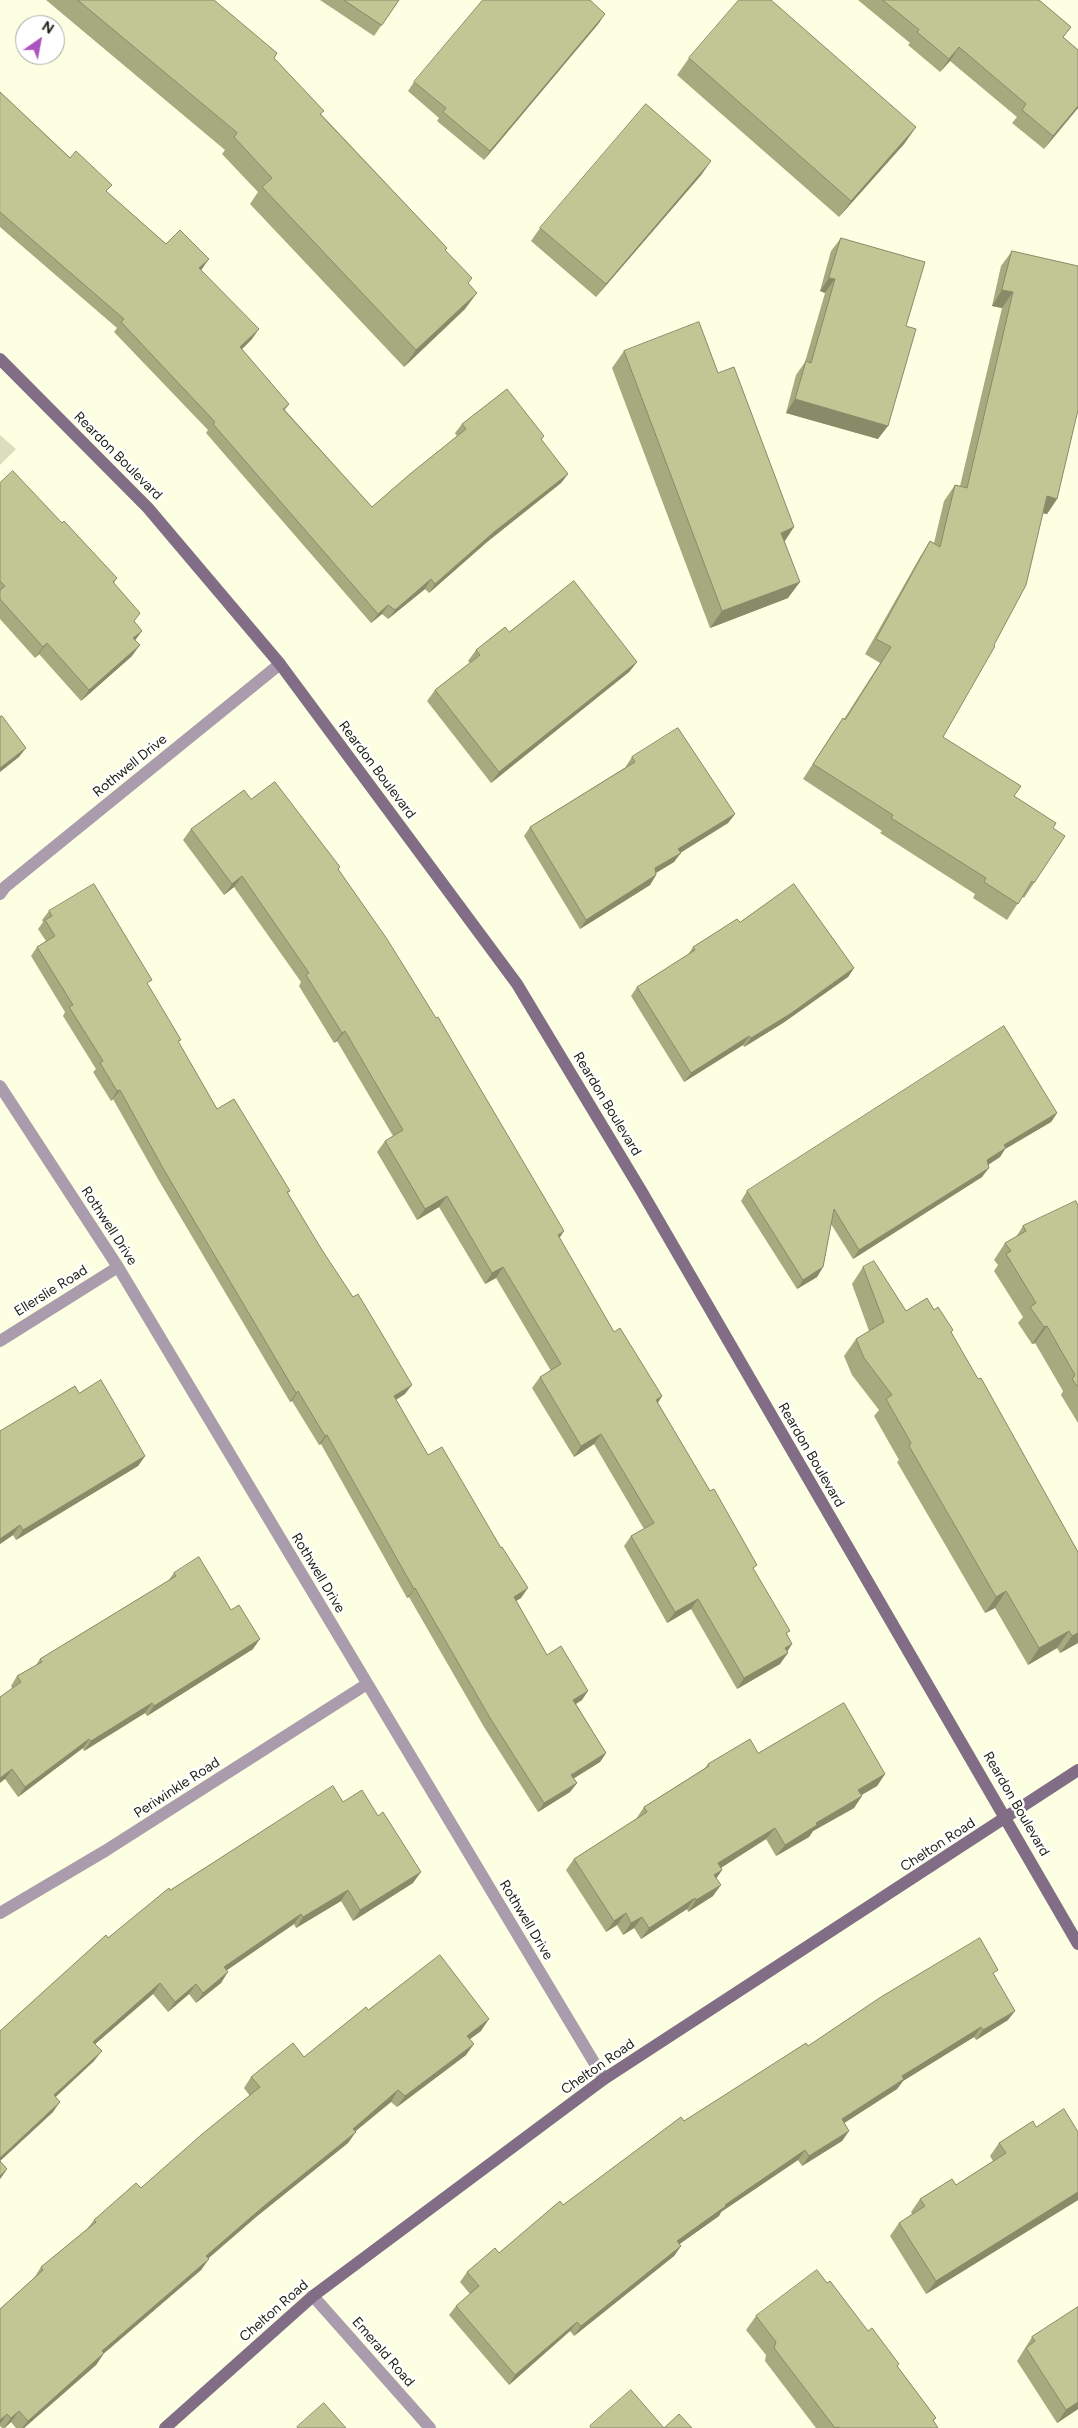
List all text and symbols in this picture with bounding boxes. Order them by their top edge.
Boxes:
north arrow [15,15,65,65]
text: N [39,18,57,38]
street label: Reardon Boulevard [70,408,166,504]
street label: Reardon Boulevard [335,718,419,822]
street label: Rothwell Drive [90,731,170,801]
street label: Reardon Boulevard [569,1049,645,1159]
street label: Rothwell Drive [77,1184,141,1268]
street label: Ellerslie Road [11,1262,91,1320]
street label: Reardon Boulevard [774,1400,848,1510]
street label: Rothwell Drive [288,1530,348,1616]
street label: Reardon Boulevard [979,1749,1053,1859]
street label: Periwinkle Road [131,1754,223,1822]
street label: Chelton Road [898,1815,978,1875]
street label: Rothwell Drive [496,1877,556,1963]
street label: Chelton Road [558,2036,638,2098]
street label: Chelton Road [236,2277,312,2345]
street label: Emerald Road [348,2314,418,2390]

